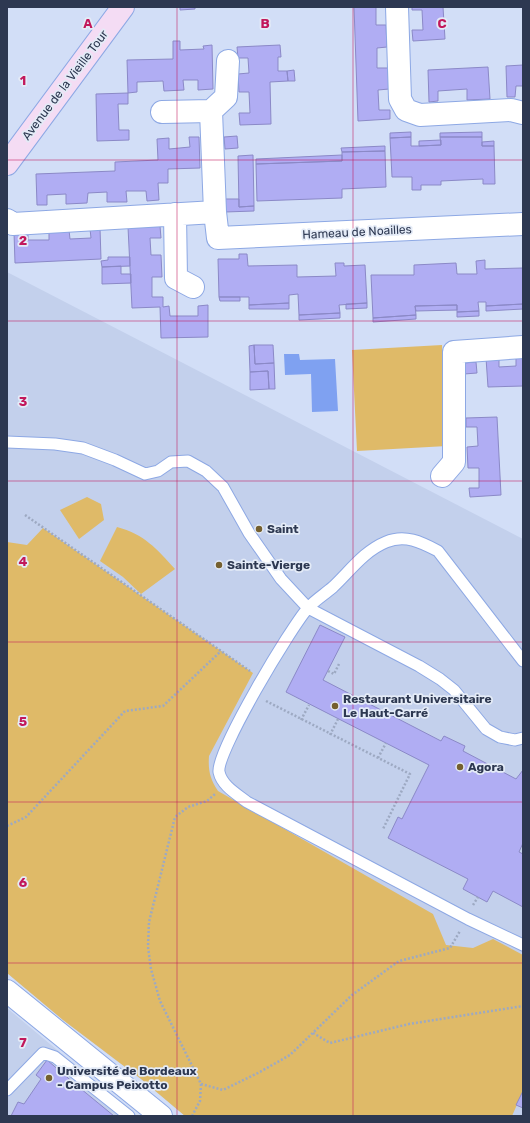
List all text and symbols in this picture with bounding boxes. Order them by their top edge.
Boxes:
text: A [83,16,93,31]
text: B [260,16,270,31]
text: C [437,16,447,31]
street label: Avenue de la Vieille Tour [19,27,111,143]
text: 1 [20,73,26,88]
street label: Hameau de Noailles [302,222,412,242]
text: 2 [19,233,27,248]
text: 3 [19,394,28,409]
place label: Saint [267,522,299,536]
marker: Saint [254,524,264,534]
text: 4 [19,554,28,569]
place label: Sainte-Vierge [227,558,310,572]
marker: Sainte-Vierge [214,560,224,570]
place label: Restaurant Universitaire Le Haut-Carré [343,692,492,720]
marker: Restaurant Universitaire Le Haut-Carré [330,701,340,711]
text: 5 [19,714,27,729]
place label: Agora [468,760,504,774]
marker: Agora [455,762,465,772]
text: 6 [19,875,28,890]
text: 7 [19,1035,27,1050]
place label: Université de Bordeaux - Campus Peixotto [57,1064,197,1092]
marker: Université de Bordeaux - Campus Peixotto [44,1073,54,1083]

